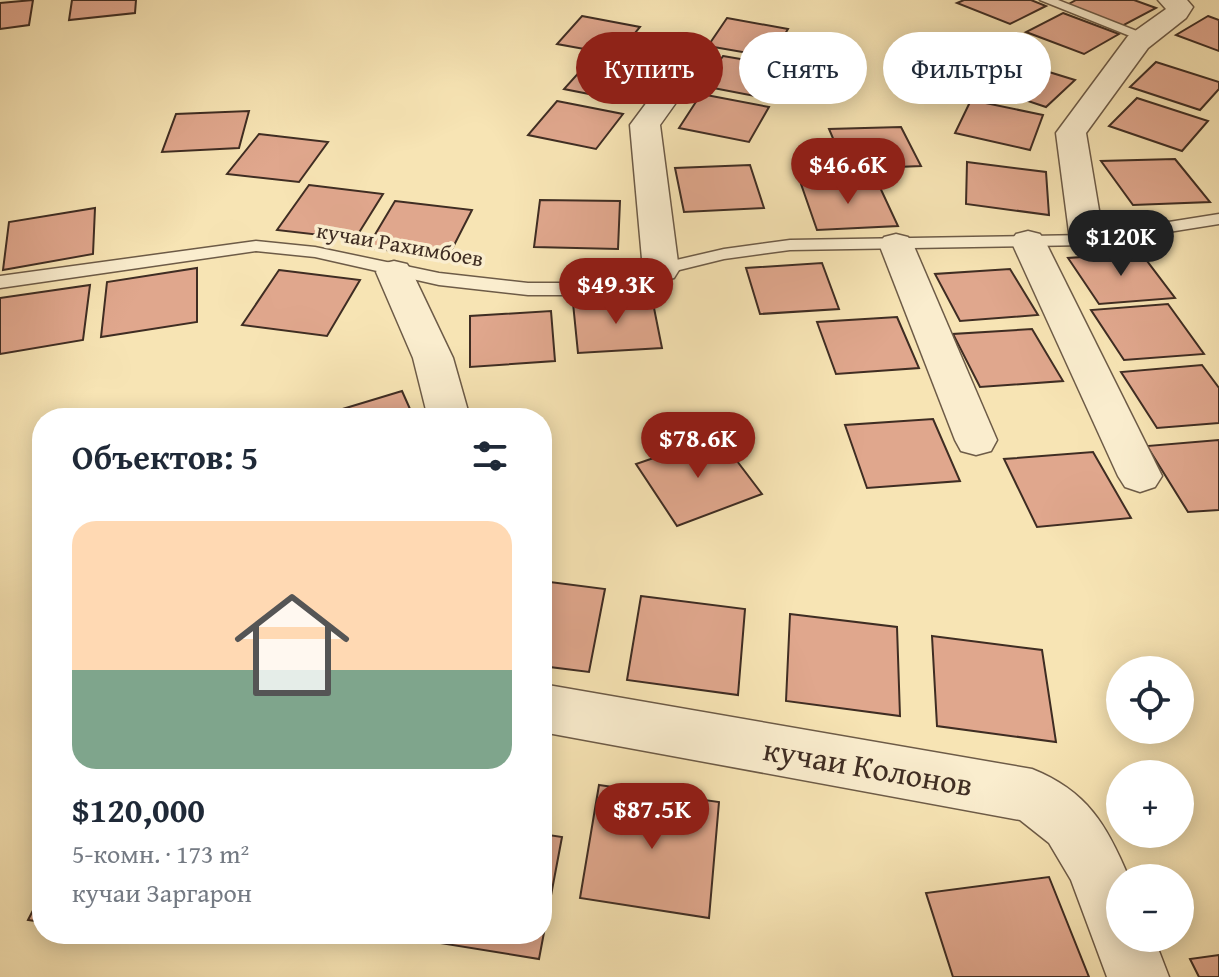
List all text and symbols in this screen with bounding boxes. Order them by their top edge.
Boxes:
chip: Купить [576,32,723,104]
chip: Снять [739,32,867,104]
chip: Фильтры [883,32,1051,104]
pin: $46.6K [783,138,913,206]
text: $46.6K [809,144,887,183]
pin: $120K [1065,210,1177,278]
street label: кучаи Рахимбоев [314,214,486,274]
text: $120K [1086,216,1156,255]
pin: $49.3K [551,258,681,326]
text: $49.3K [577,264,655,303]
pin: $78.6K [633,412,763,480]
text: $78.6K [659,418,737,457]
text: Объектов: 5 [72,432,258,481]
icon: filters [468,434,512,478]
icon: home [220,573,364,717]
map controls [1106,656,1194,952]
button: locate [1106,656,1194,744]
street label: кучаи Колонов [760,725,977,808]
button: + [1106,760,1194,848]
pin: $87.5K [587,783,717,851]
text: $120,000 [72,785,205,834]
text: $87.5K [613,789,691,828]
text: 5-комн. · 173 m² [72,834,249,873]
button: − [1106,864,1194,952]
text: кучаи Заргарон [72,873,252,912]

